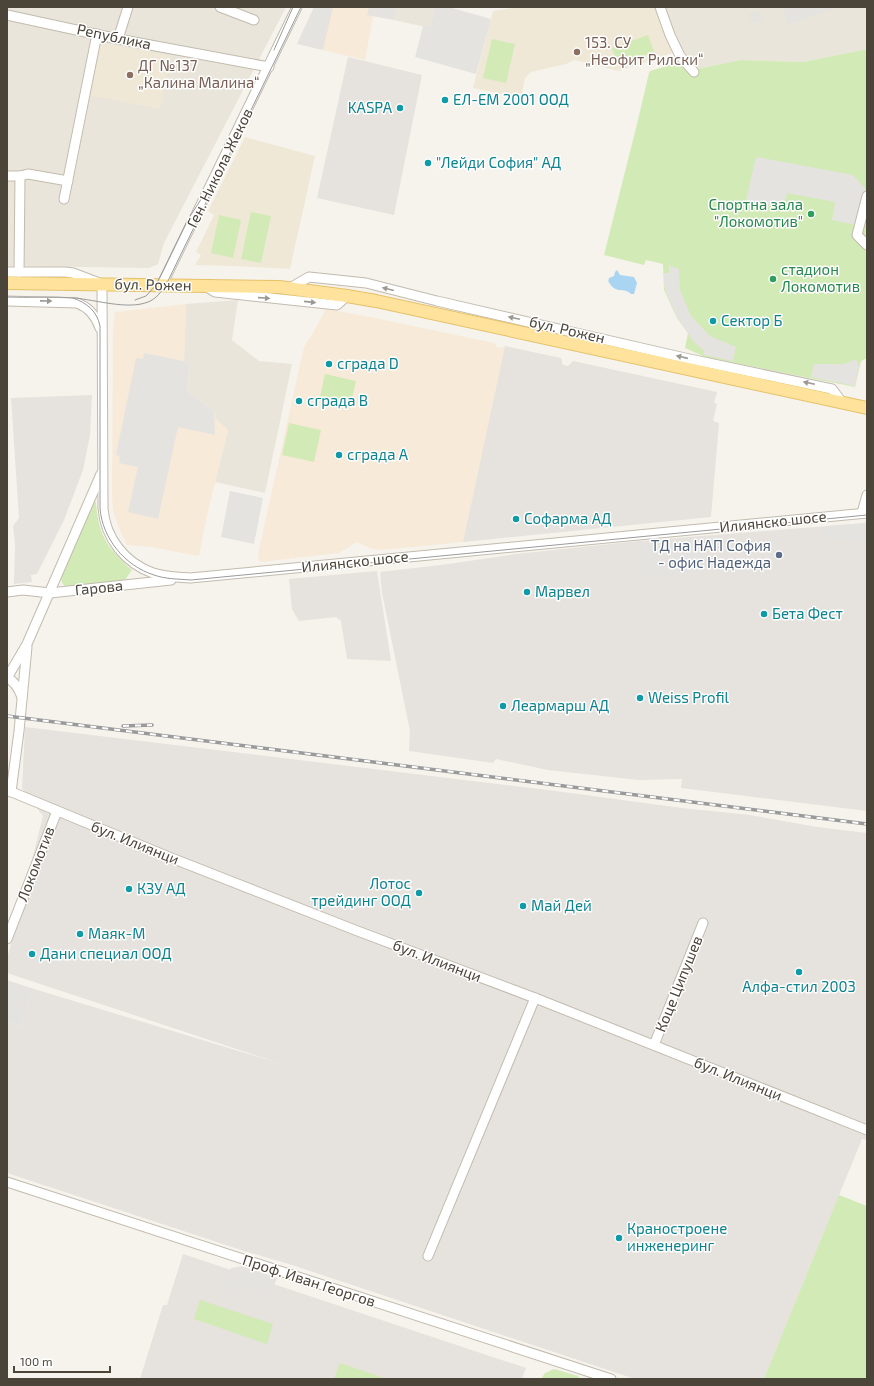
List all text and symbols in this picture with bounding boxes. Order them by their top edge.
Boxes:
street label: Република [75,19,153,54]
place label: 153. СУ „Неофит Рилски“ [585,33,704,68]
marker: 153. СУ „Неофит Рилски“ [572,47,582,57]
place label: ДГ №137 „Калина Малина“ [138,56,260,91]
marker: ДГ №137 „Калина Малина“ [125,70,135,80]
place label: ЕЛ-ЕМ 2001 ООД [453,90,569,108]
marker: ЕЛ-ЕМ 2001 ООД [440,95,450,105]
place label: KASPA [348,98,393,116]
marker: KASPA [395,103,405,113]
street label: Ген. Никола Жеков [182,105,256,230]
place label: "Лейди София" АД [436,153,561,171]
marker: "Лейди София" АД [423,158,433,168]
place label: Спортна зала "Локомотив" [708,195,803,230]
marker: Спортна зала "Локомотив" [806,209,816,219]
place label: стадион Локомотив [781,260,860,295]
street label: бул. Рожен [114,274,192,295]
marker: стадион Локомотив [768,274,778,284]
one-way arrow [381,286,393,292]
one-way arrow [258,294,270,301]
one-way arrow [40,298,53,304]
one-way arrow [304,299,316,305]
place label: Сектор Б [721,311,782,329]
street label: бул. Рожен [527,312,607,347]
one-way arrow [508,315,521,321]
marker: Сектор Б [708,316,718,326]
place label: сграда D [337,354,399,372]
one-way arrow [676,354,688,360]
marker: сграда D [324,359,334,369]
one-way arrow [803,380,815,386]
place label: сграда В [307,391,368,409]
marker: сграда В [294,396,304,406]
place label: сграда А [347,445,409,463]
marker: сграда А [334,450,344,460]
street label: Илиянско шосе [718,506,827,536]
place label: Софарма АД [524,509,611,527]
marker: Софарма АД [511,514,521,524]
place label: ТД на НАП София - офис Надежда [651,536,771,571]
street label: Илиянско шосе [300,546,409,576]
marker: ТД на НАП София - офис Надежда [774,550,784,560]
street label: Гарова [74,576,124,598]
place label: Марвел [535,582,590,600]
marker: Марвел [522,587,532,597]
place label: Бета Фест [772,604,843,622]
marker: Бета Фест [759,609,769,619]
place label: Weiss Profil [648,688,730,706]
marker: Weiss Profil [635,693,645,703]
place label: Леармарш АД [511,696,609,714]
marker: Леармарш АД [498,701,508,711]
street label: бул. Илиянци [88,816,182,869]
street label: Локомотив [13,824,58,904]
place label: Лотос трейдинг ООД [311,874,411,909]
place label: КЗУ АД [137,879,186,897]
marker: КЗУ АД [124,884,134,894]
marker: Лотос трейдинг ООД [414,888,424,898]
place label: Май Дей [531,896,592,914]
marker: Май Дей [518,901,528,911]
place label: Маяк-М [88,924,145,942]
marker: Маяк-М [75,929,85,939]
street label: Коце Ципушев [651,933,706,1035]
street label: бул. Илиянци [390,935,484,986]
place label: Дани специал ООД [40,944,172,962]
marker: Дани специал ООД [27,949,37,959]
marker: Алфа-стил 2003 [794,967,804,977]
place label: Алфа-стил 2003 [742,977,856,995]
street label: бул. Илиянци [691,1052,785,1105]
place label: Краностроене инженеринг [627,1219,727,1254]
marker: Краностроене инженеринг [614,1233,624,1243]
street label: Проф. Иван Георгов [241,1250,378,1310]
scale bar [14,1348,110,1374]
text: 100 m [20,1354,52,1368]

